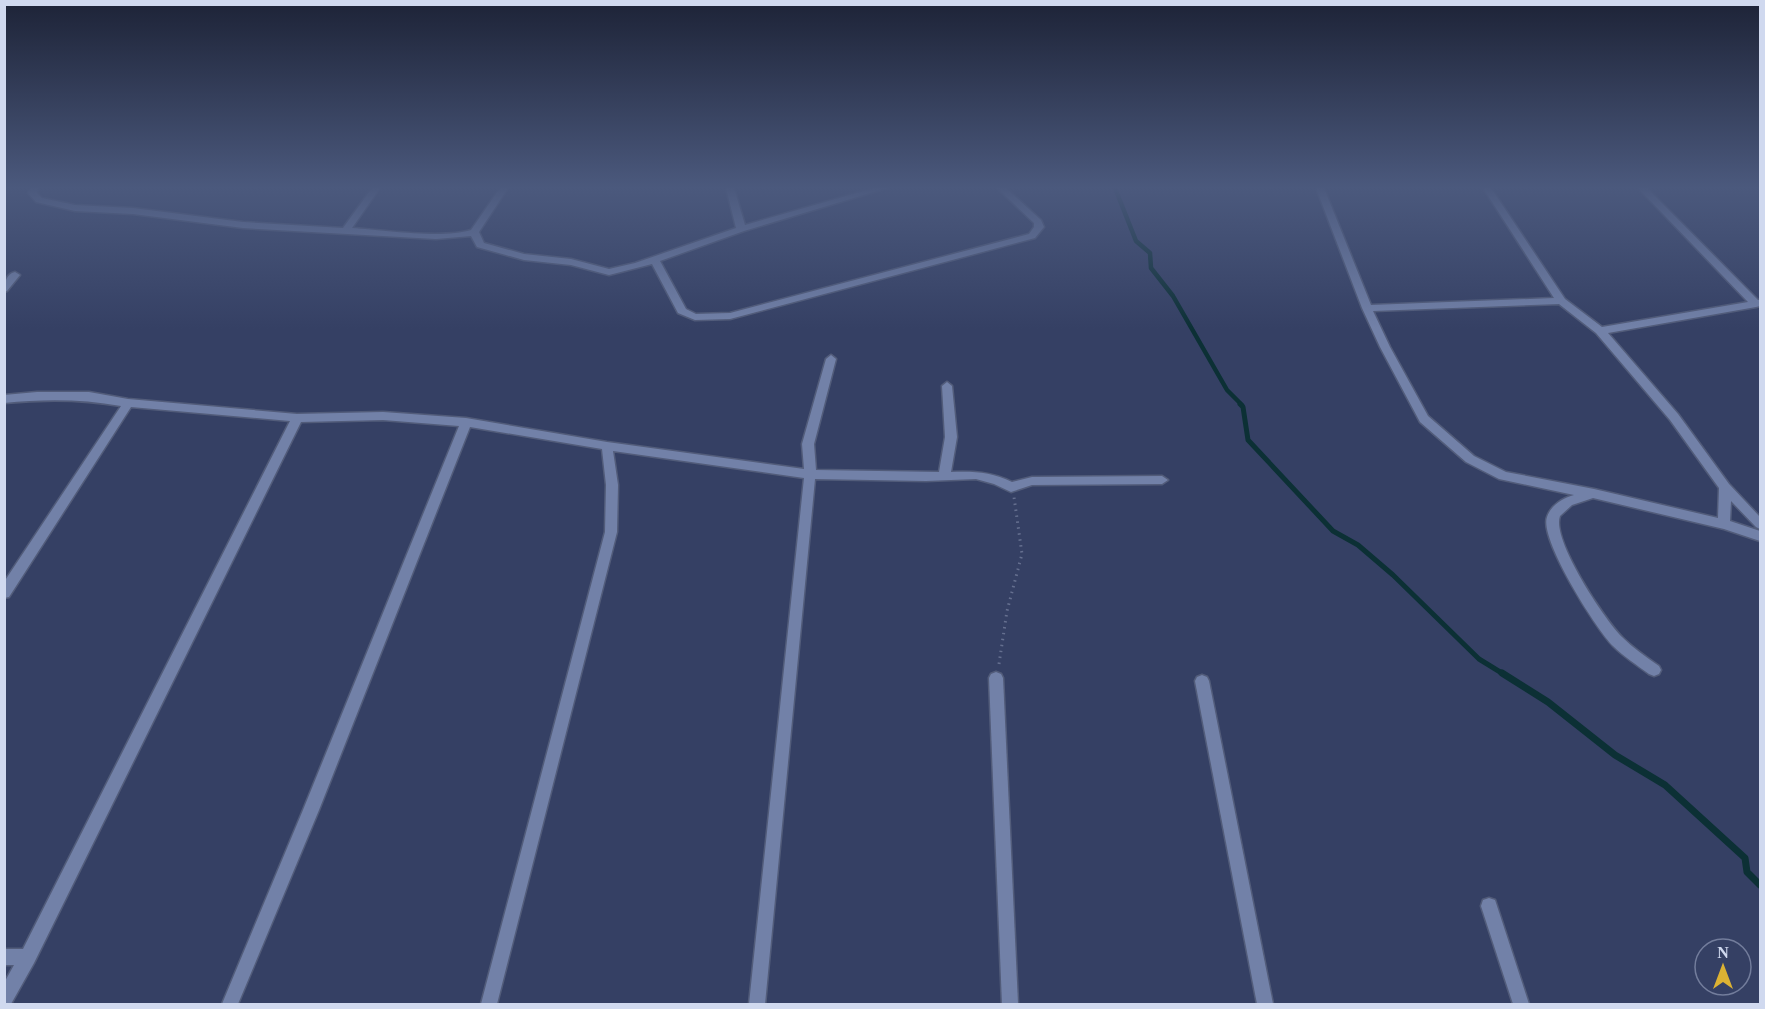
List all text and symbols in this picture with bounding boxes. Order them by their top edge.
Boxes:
north arrow [1693,937,1753,997]
text: N [1717,944,1729,961]

